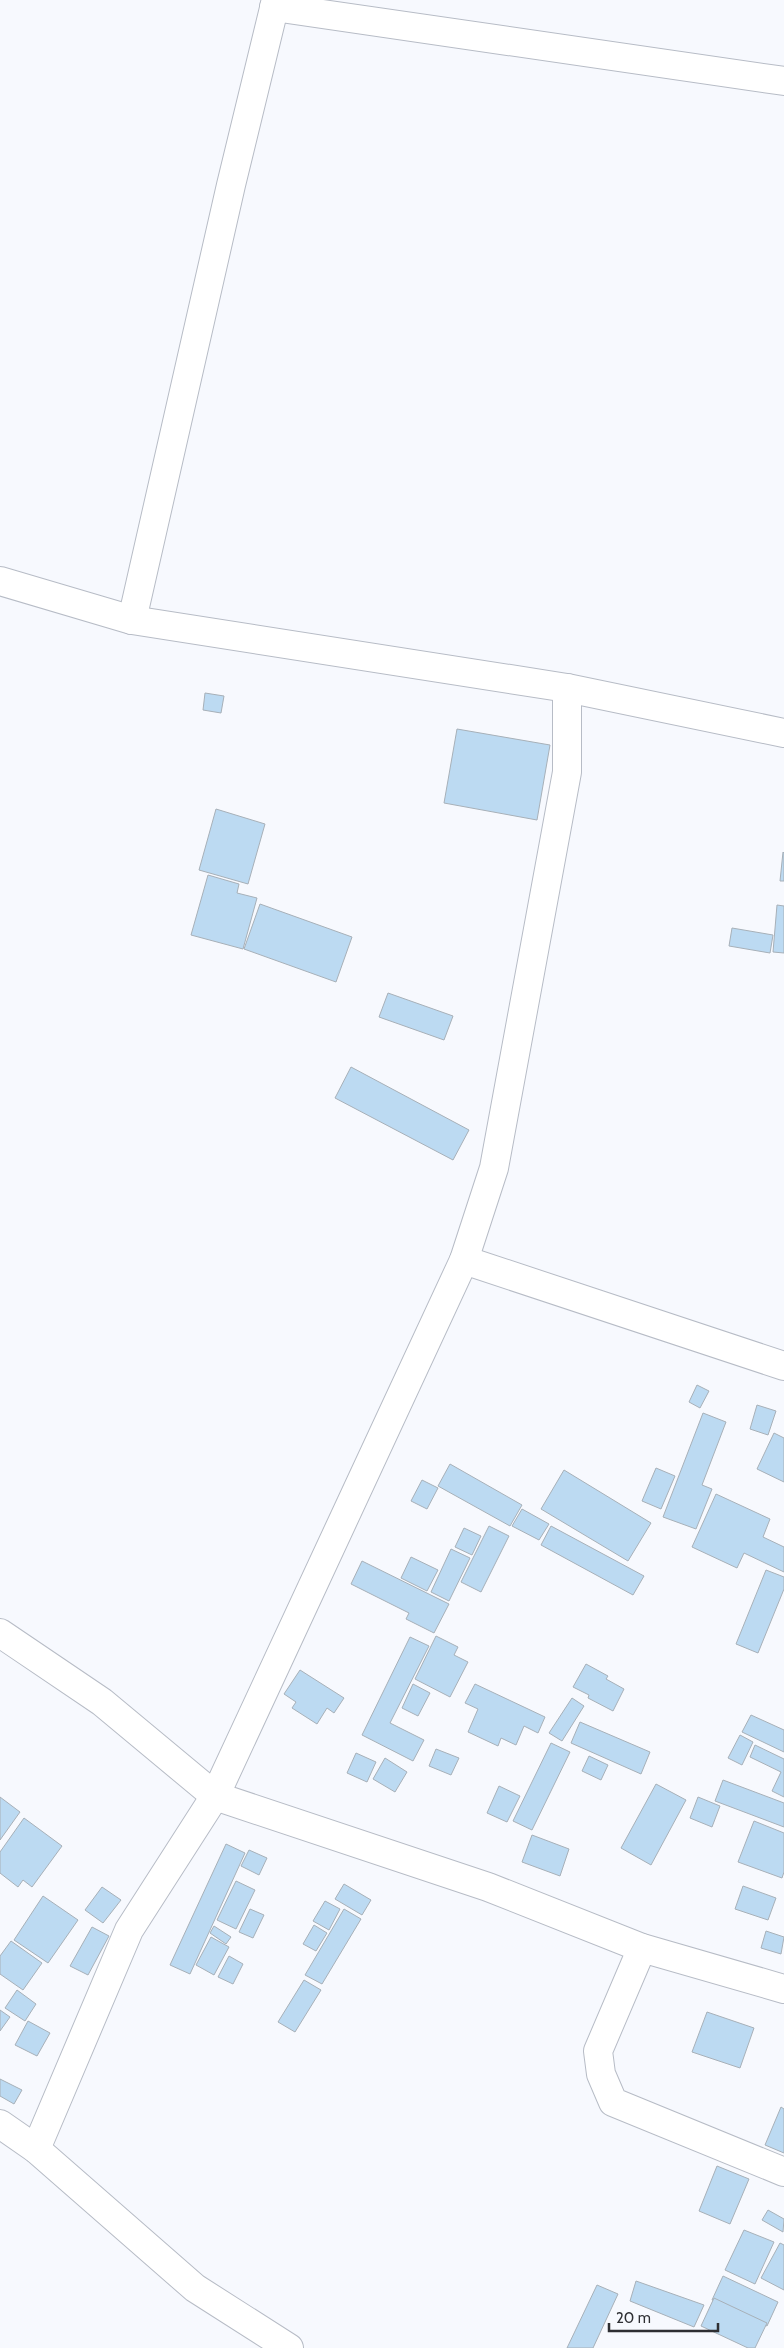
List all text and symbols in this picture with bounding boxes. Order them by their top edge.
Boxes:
scale bar [609,2300,718,2332]
text: 20 m [616,2309,651,2327]

